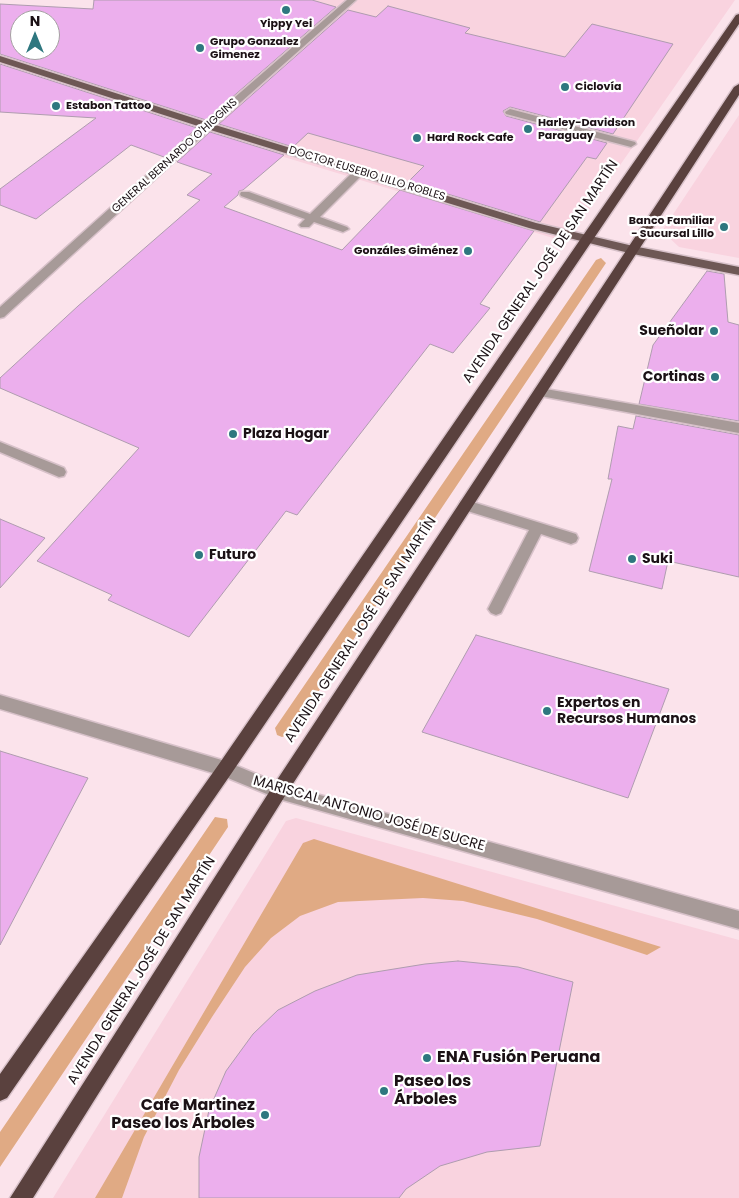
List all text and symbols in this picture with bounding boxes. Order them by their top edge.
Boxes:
marker: Yippy Yei [280,4,292,16]
north arrow [10,10,60,60]
text: N [30,11,40,31]
place label: Yippy Yei [260,17,312,31]
place label: Grupo Gonzalez Gimenez [210,35,299,61]
marker: Grupo Gonzalez Gimenez [194,42,206,54]
place label: Ciclovía [575,80,621,94]
marker: Ciclovía [559,81,571,93]
street label: GENERAL BERNARDO O'HIGGINS [110,96,240,216]
place label: Estabon Tattoo [66,99,151,113]
marker: Estabon Tattoo [50,100,62,112]
place label: Harley-Davidson Paraguay [538,116,635,142]
marker: Harley-Davidson Paraguay [522,123,534,135]
place label: Hard Rock Cafe [427,131,514,145]
marker: Hard Rock Cafe [411,132,423,144]
street label: DOCTOR EUSEBIO LILLO ROBLES [287,144,447,204]
street label: AVENIDA GENERAL JOSÉ DE SAN MARTÍN [460,157,622,387]
place label: Banco Familiar - Sucursal Lillo [629,214,714,240]
marker: Banco Familiar - Sucursal Lillo [718,221,730,233]
place label: Gonzáles Giménez [354,244,458,258]
marker: Gonzáles Giménez [462,245,474,257]
place label: Sueñolar [639,323,704,339]
marker: Sueñolar [708,325,720,337]
place label: Cortinas [643,369,705,385]
marker: Cortinas [709,371,721,383]
place label: Plaza Hogar [243,426,329,442]
marker: Plaza Hogar [227,428,239,440]
street label: AVENIDA GENERAL JOSÉ DE SAN MARTÍN [282,514,440,746]
place label: Futuro [209,547,256,563]
marker: Futuro [193,549,205,561]
place label: Suki [642,551,673,567]
marker: Suki [626,553,638,565]
place label: Expertos en Recursos Humanos [557,695,696,728]
marker: Expertos en Recursos Humanos [541,705,553,717]
street label: MARISCAL ANTONIO JOSÉ DE SUCRE [251,773,487,855]
street label: AVENIDA GENERAL JOSÉ DE SAN MARTÍN [64,854,220,1088]
place label: ENA Fusión Peruana [437,1048,600,1068]
marker: ENA Fusión Peruana [421,1052,433,1064]
place label: Paseo los Árboles [394,1072,471,1110]
marker: Paseo los Árboles [378,1085,390,1097]
place label: Cafe Martinez Paseo los Árboles [111,1096,255,1134]
marker: Cafe Martinez Paseo los Árboles [259,1109,271,1121]

